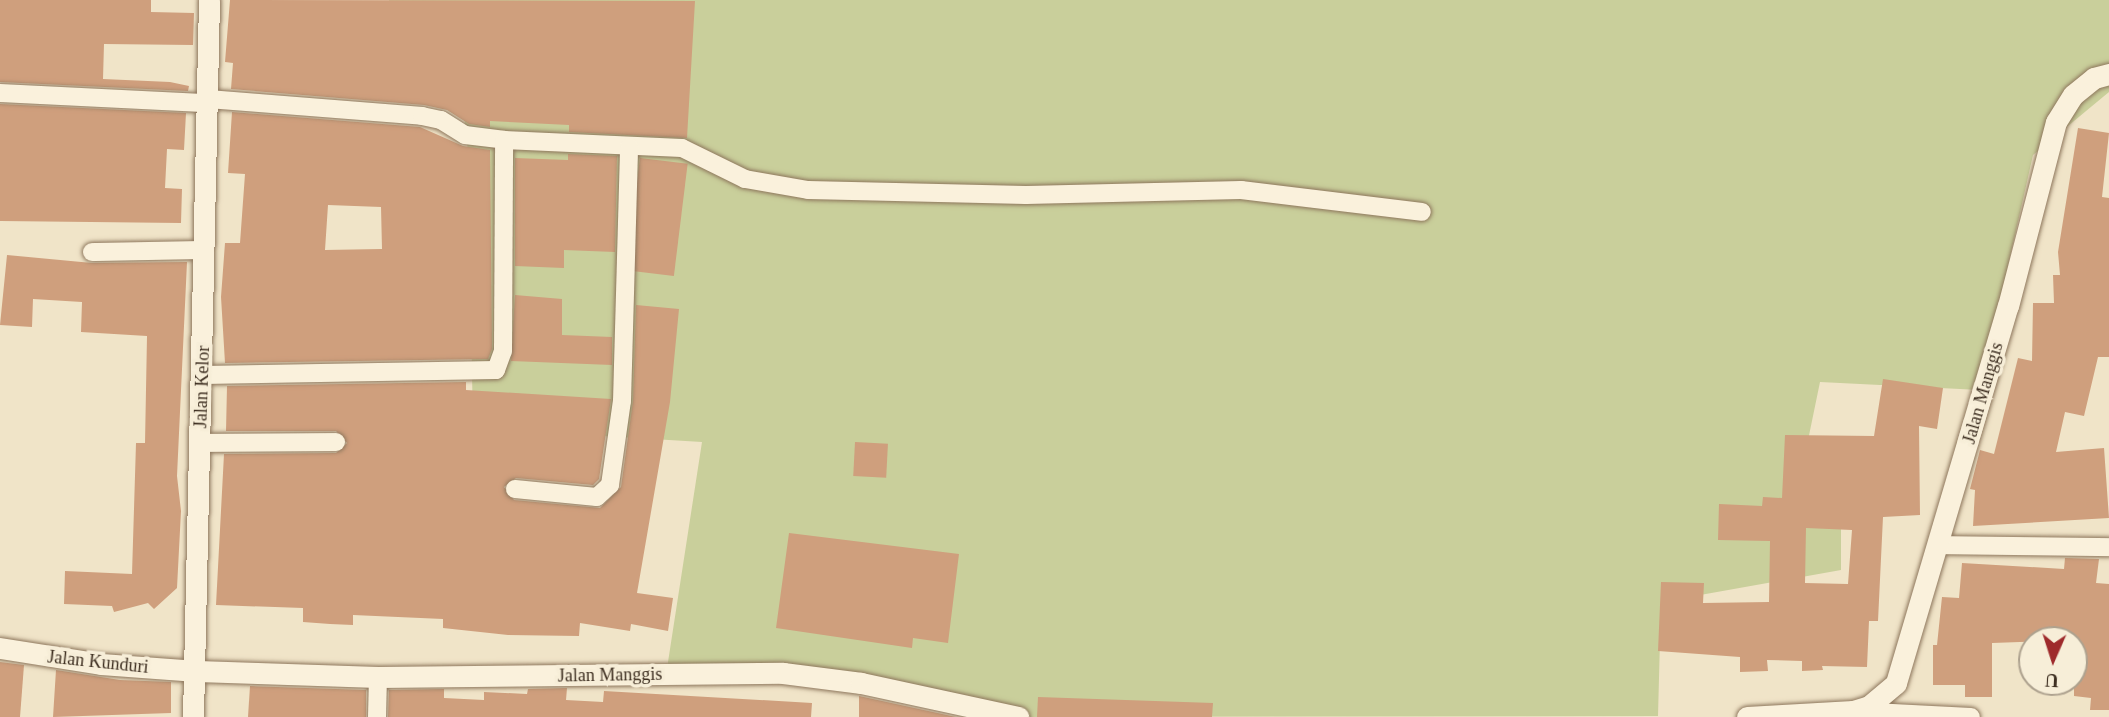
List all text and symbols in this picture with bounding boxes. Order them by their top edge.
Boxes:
street label: Jalan Manggis [1958,340,2008,446]
street label: Jalan Kelor [190,345,214,429]
north arrow [2018,626,2088,696]
street label: Jalan Kunduri [46,646,150,678]
street label: Jalan Manggis [558,663,662,687]
text: U [2045,670,2059,691]

